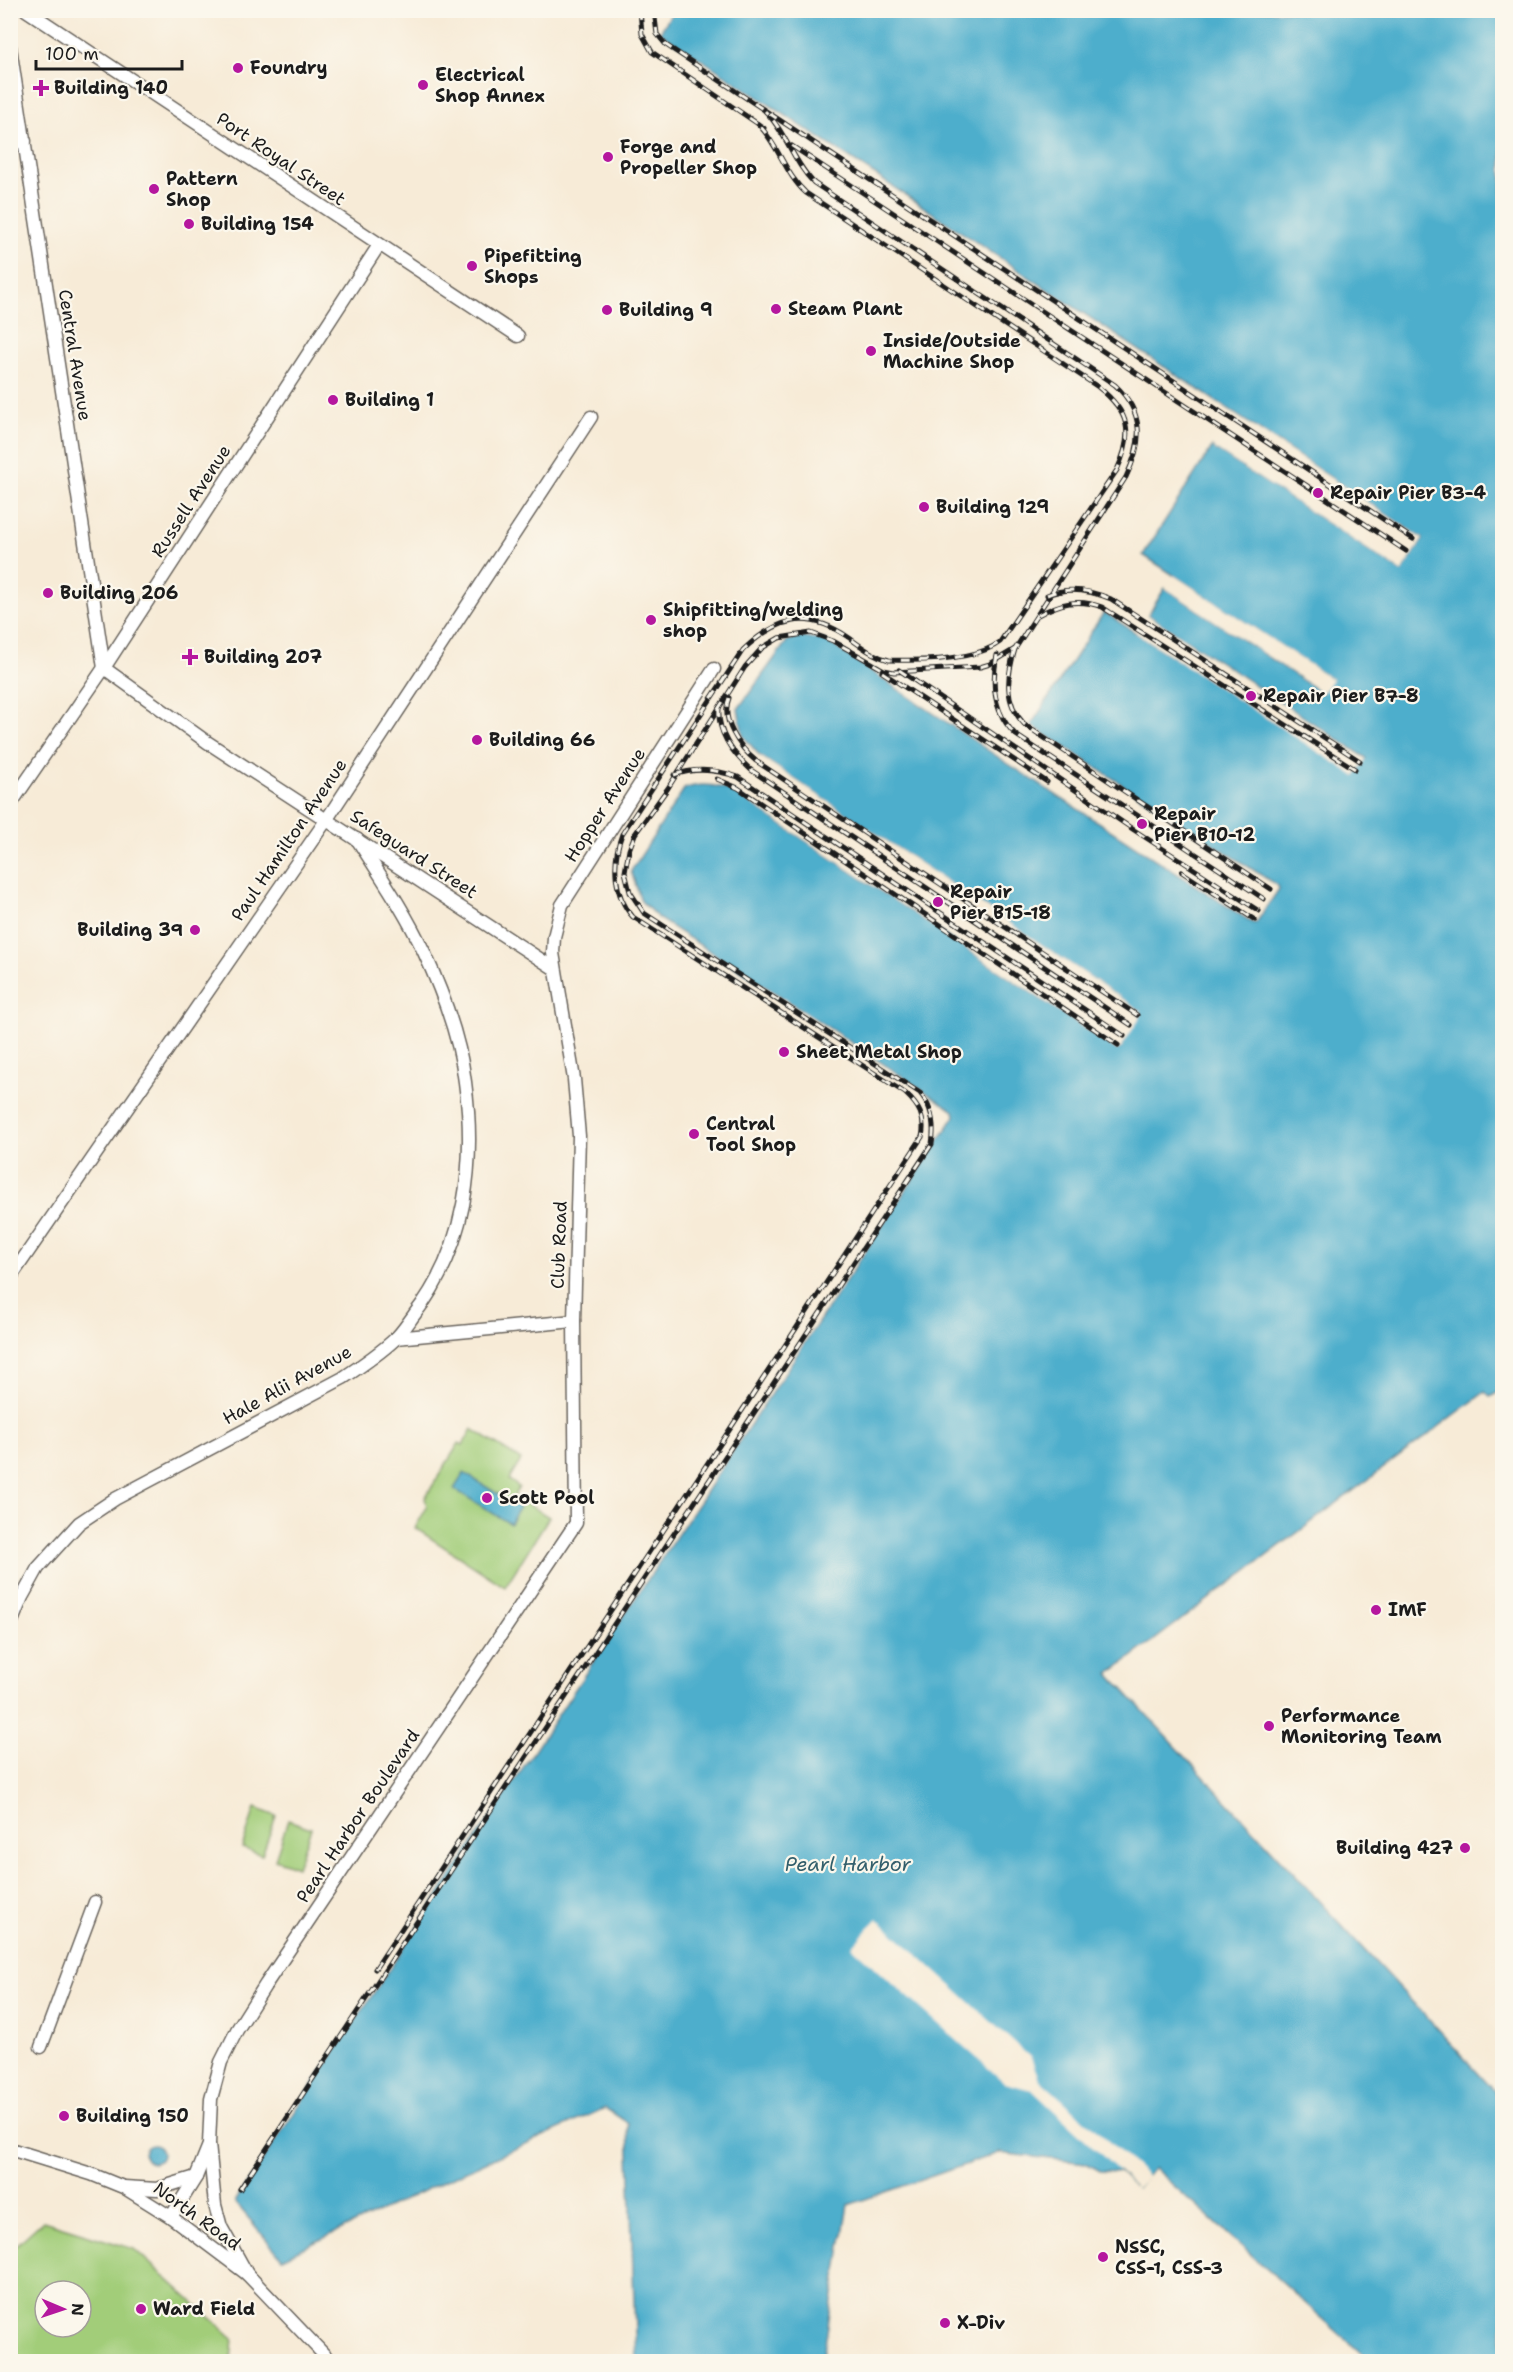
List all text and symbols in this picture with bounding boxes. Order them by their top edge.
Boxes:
scale bar [36,33,182,71]
text: 100 m [45,42,99,66]
place label: Foundry [250,56,328,80]
marker: Foundry [231,61,245,75]
place label: Electrical Shop Annex [435,63,545,108]
place label: Building 140 [54,76,168,100]
marker: Electrical Shop Annex [416,78,430,92]
marker: Building 140 [32,79,50,97]
street label: Port Royal Street [212,107,350,211]
place label: Forge and Propeller Shop [620,135,757,180]
marker: Forge and Propeller Shop [601,150,615,164]
place label: Pattern Shop [166,167,238,212]
marker: Pattern Shop [147,182,161,196]
place label: Building 154 [201,212,314,236]
marker: Building 154 [182,217,196,231]
place label: Pipefitting Shops [484,244,582,289]
marker: Pipefitting Shops [465,259,479,273]
street label: Central Avenue [53,288,97,422]
place label: Steam Plant [788,297,903,321]
place label: Building 9 [619,298,713,322]
marker: Steam Plant [769,302,783,316]
marker: Building 9 [600,303,614,317]
place label: Inside/Outside Machine Shop [883,329,1021,374]
marker: Inside/Outside Machine Shop [864,344,878,358]
place label: Building 1 [345,388,434,412]
marker: Building 1 [326,393,340,407]
street label: Russell Avenue [146,440,236,562]
place label: Repair Pier B3-4 [1330,481,1486,505]
marker: Repair Pier B3-4 [1311,486,1325,500]
place label: Building 129 [936,495,1049,519]
marker: Building 129 [917,500,931,514]
place label: Building 206 [60,581,178,605]
marker: Building 206 [41,586,55,600]
place label: Shipfitting/welding shop [663,598,843,643]
marker: Shipfitting/welding shop [644,613,658,627]
place label: Building 207 [204,645,322,669]
marker: Building 207 [181,648,199,666]
place label: Repair Pier B7-8 [1263,684,1419,708]
marker: Repair Pier B7-8 [1244,689,1258,703]
place label: Building 66 [489,728,595,752]
marker: Building 66 [470,733,484,747]
street label: Hopper Avenue [559,743,651,867]
street label: Paul Hamilton Avenue [226,754,352,926]
place label: Repair Pier B10-12 [1154,802,1255,847]
street label: Safeguard Street [346,804,482,904]
marker: Repair Pier B10-12 [1135,817,1149,831]
place label: Repair Pier B15-18 [950,880,1051,925]
marker: Repair Pier B15-18 [931,895,945,909]
place label: Building 39 [77,918,183,942]
marker: Building 39 [188,923,202,937]
place label: Sheet Metal Shop [796,1040,962,1064]
marker: Sheet Metal Shop [777,1045,791,1059]
place label: Central Tool Shop [706,1112,796,1157]
marker: Central Tool Shop [687,1127,701,1141]
street label: Club Road [545,1200,573,1290]
street label: Hale Alii Avenue [218,1340,356,1430]
place label: Scott Pool [499,1486,594,1510]
marker: Scott Pool [480,1491,494,1505]
place label: IMF [1388,1598,1427,1622]
marker: IMF [1369,1603,1383,1617]
place label: Performance Monitoring Team [1281,1704,1442,1749]
marker: Performance Monitoring Team [1262,1719,1276,1733]
street label: Pearl Harbor Boulevard [291,1724,425,1908]
place label: Building 427 [1336,1836,1453,1860]
marker: Building 427 [1458,1841,1472,1855]
water label: Pearl Harbor [785,1851,912,1877]
place label: Building 150 [76,2104,189,2128]
marker: Building 150 [57,2109,71,2123]
street label: North Road [149,2176,245,2256]
place label: NSSC, CSS-1, CSS-3 [1115,2235,1223,2280]
marker: NSSC, CSS-1, CSS-3 [1096,2250,1110,2264]
north arrow [33,2279,93,2339]
place label: Ward Field [153,2297,255,2321]
marker: Ward Field [134,2302,148,2316]
text: N [67,2303,88,2316]
place label: X-Div [957,2311,1005,2335]
marker: X-Div [938,2316,952,2330]

